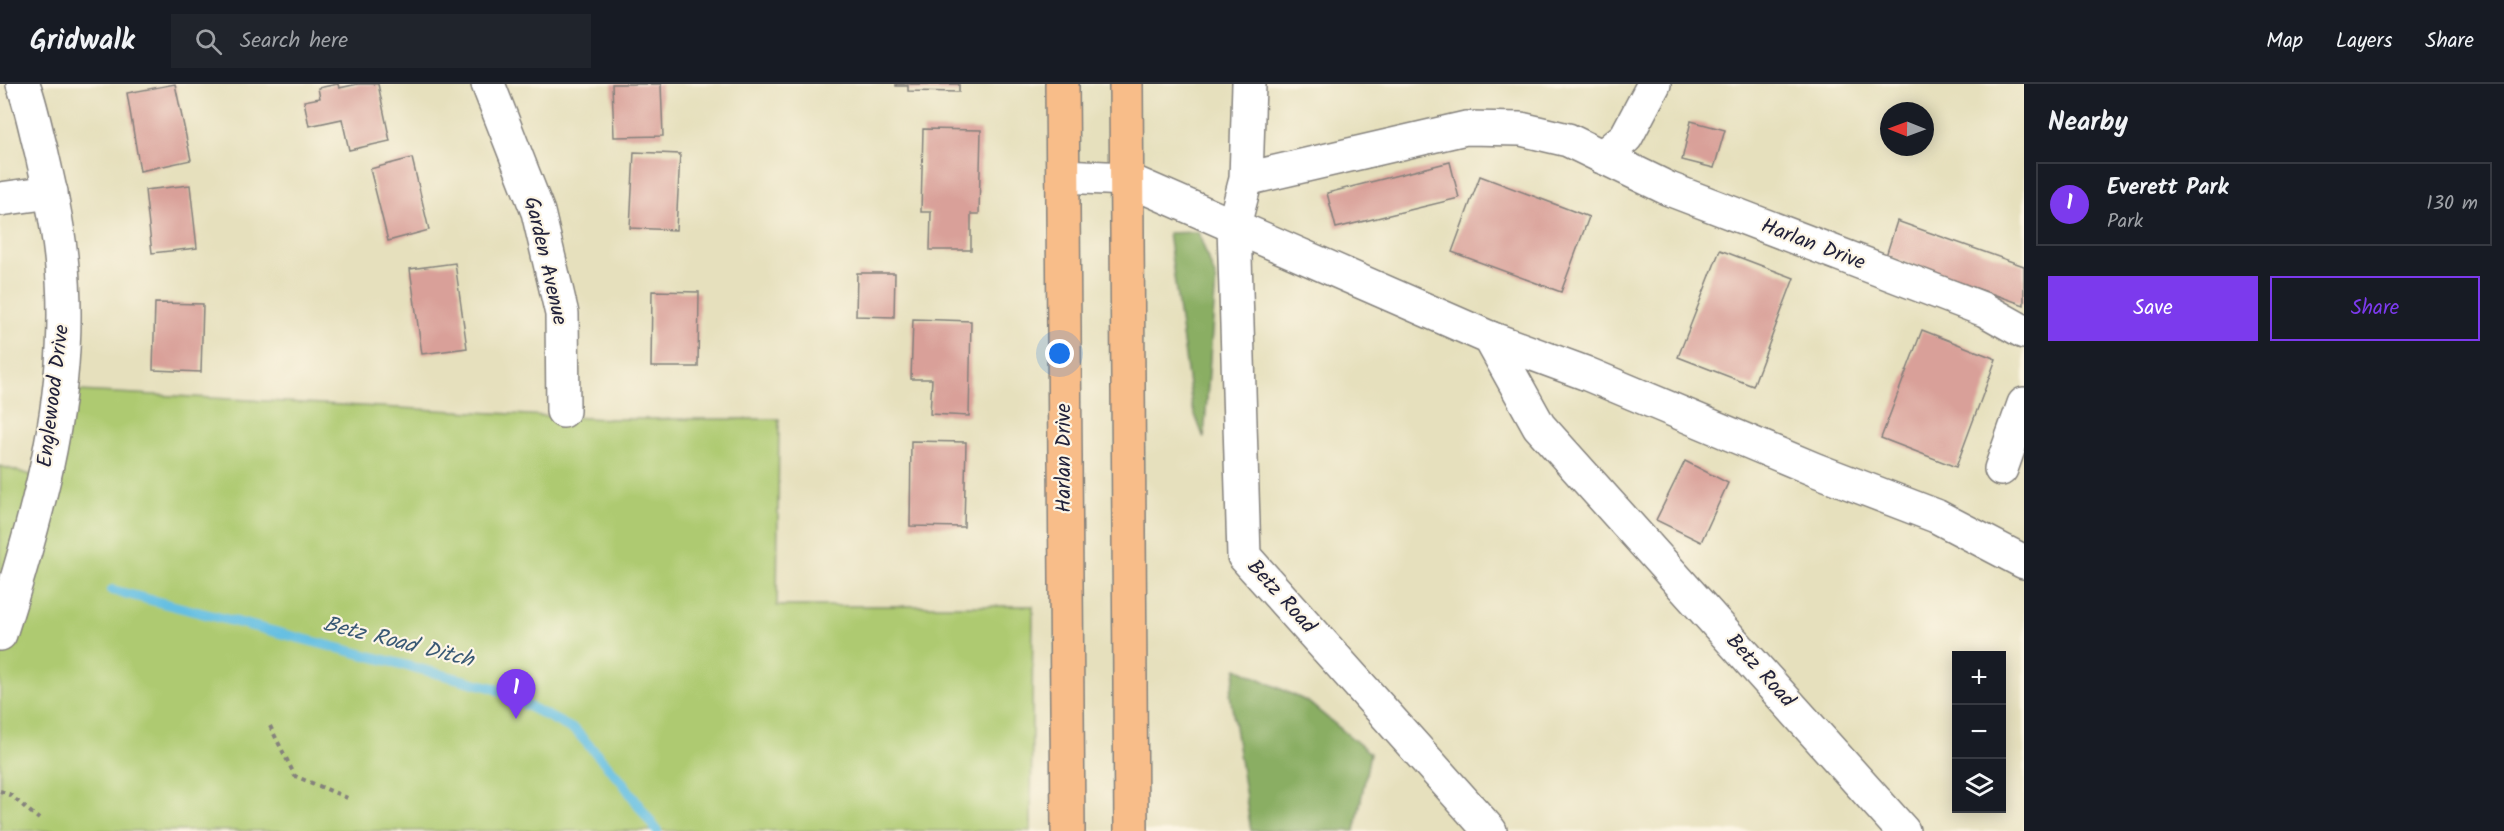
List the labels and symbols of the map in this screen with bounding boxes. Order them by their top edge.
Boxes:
north arrow [1880,102,1934,156]
street label: Garden Avenue [514,193,576,329]
street label: Harlan Drive [1756,210,1870,280]
street label: Englewood Drive [29,322,79,469]
your location [1045,339,1074,368]
street label: Harlan Drive [1048,403,1081,513]
street label: Betz Road [1238,552,1324,642]
water label: Betz Road Ditch [319,607,479,679]
street label: Betz Road [1717,626,1803,716]
pin: 1 [496,670,536,719]

